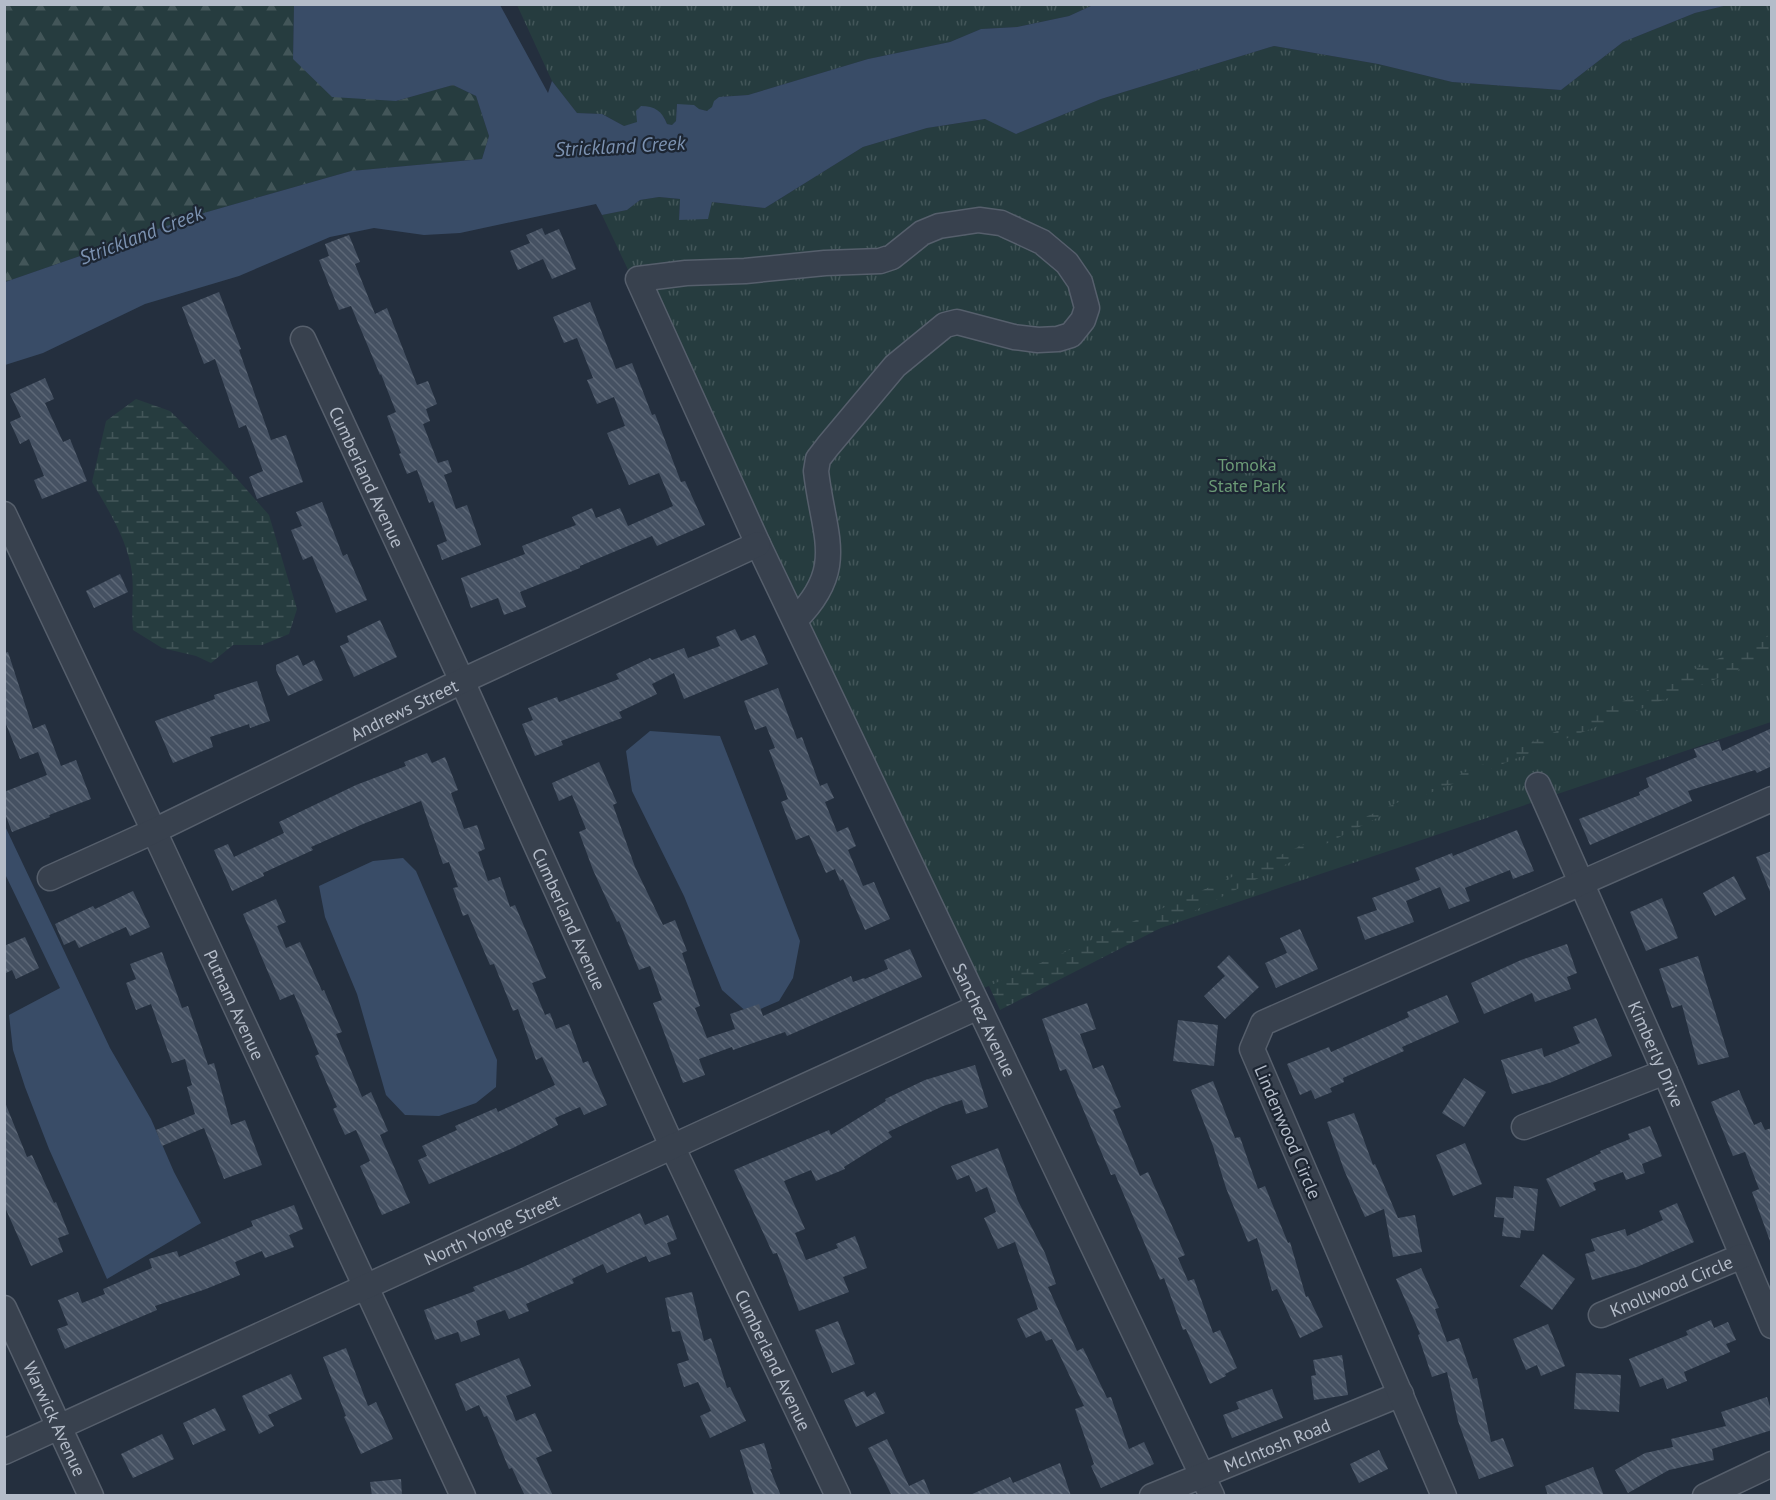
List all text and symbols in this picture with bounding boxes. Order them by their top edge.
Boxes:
water label: Strickland Creek [554,130,687,162]
water label: Strickland Creek [75,199,208,271]
street label: Cumberland Avenue [324,402,410,551]
park label: Tomoka State Park [1208,453,1286,497]
street label: Andrews Street [346,673,461,745]
street label: Cumberland Avenue [527,844,611,993]
street label: Putnam Avenue [199,946,270,1063]
street label: Sanchez Avenue [948,959,1022,1080]
street label: Kimberly Drive [1623,997,1690,1111]
street label: Lindenwood Circle [1249,1062,1327,1202]
street label: North Yonge Street [420,1188,563,1270]
street label: Knollwood Circle [1606,1250,1736,1322]
street label: Cumberland Avenue [730,1285,817,1434]
street label: Warwick Avenue [19,1358,92,1480]
street label: McIntosh Road [1220,1413,1334,1477]

